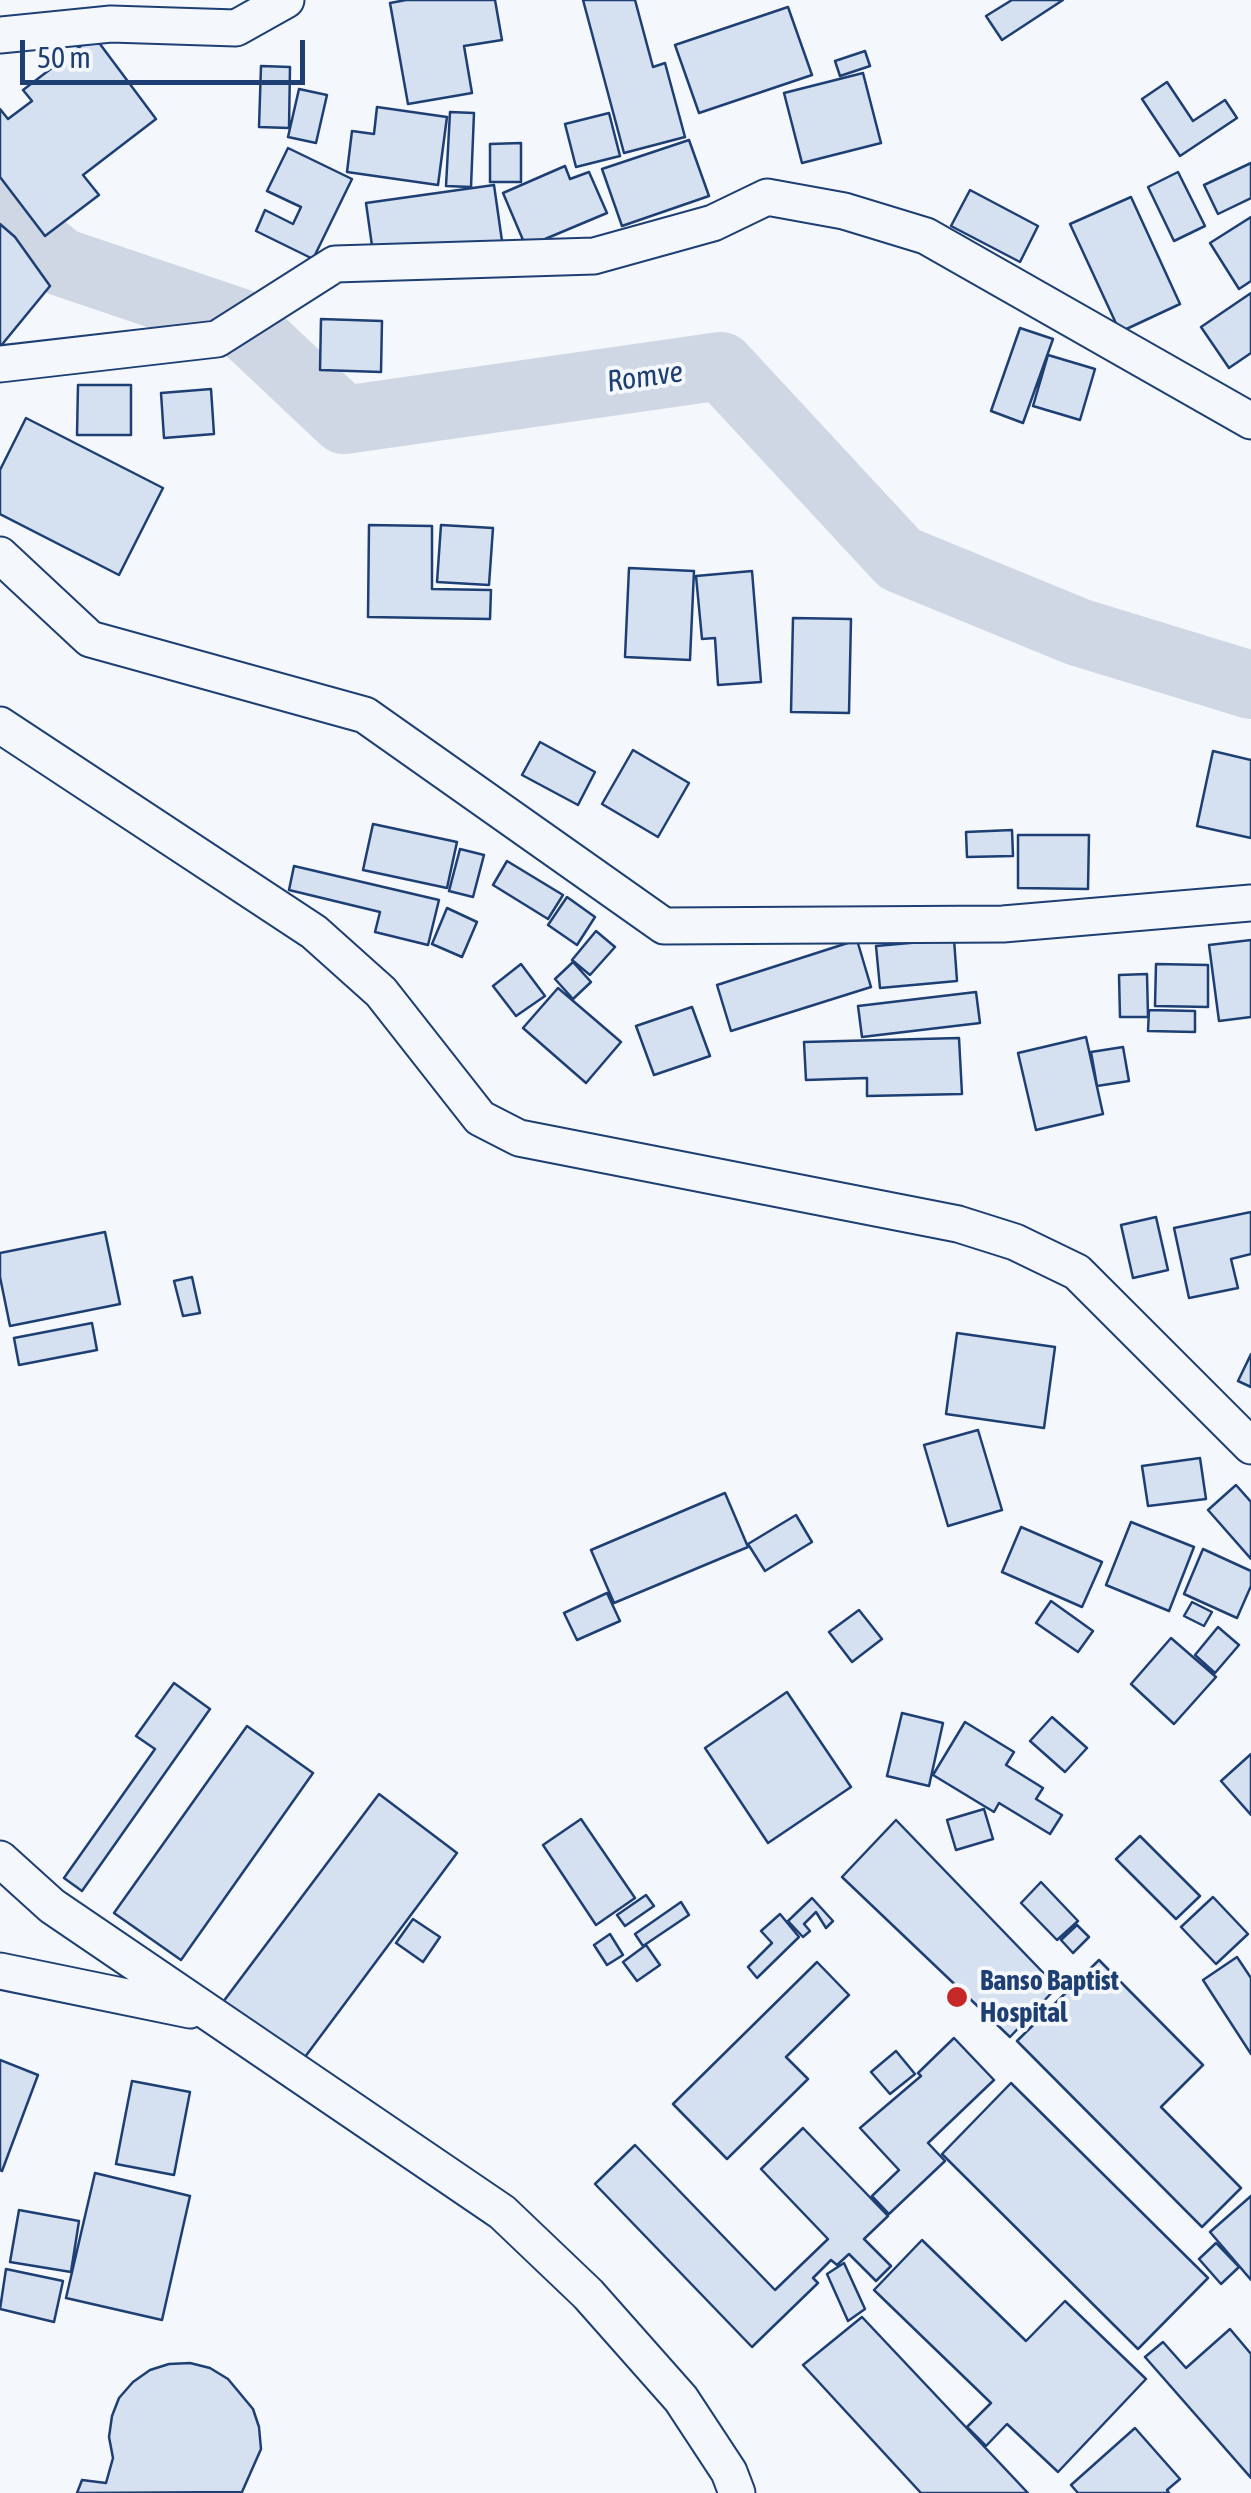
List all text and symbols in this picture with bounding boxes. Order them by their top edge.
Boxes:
scale bar [25,20,310,82]
text: 50 m [37,40,91,74]
water label: Romve [605,354,685,400]
place label: Banso Baptist Hospital [980,1964,1119,2030]
marker: Banso Baptist Hospital [944,1984,970,2010]

